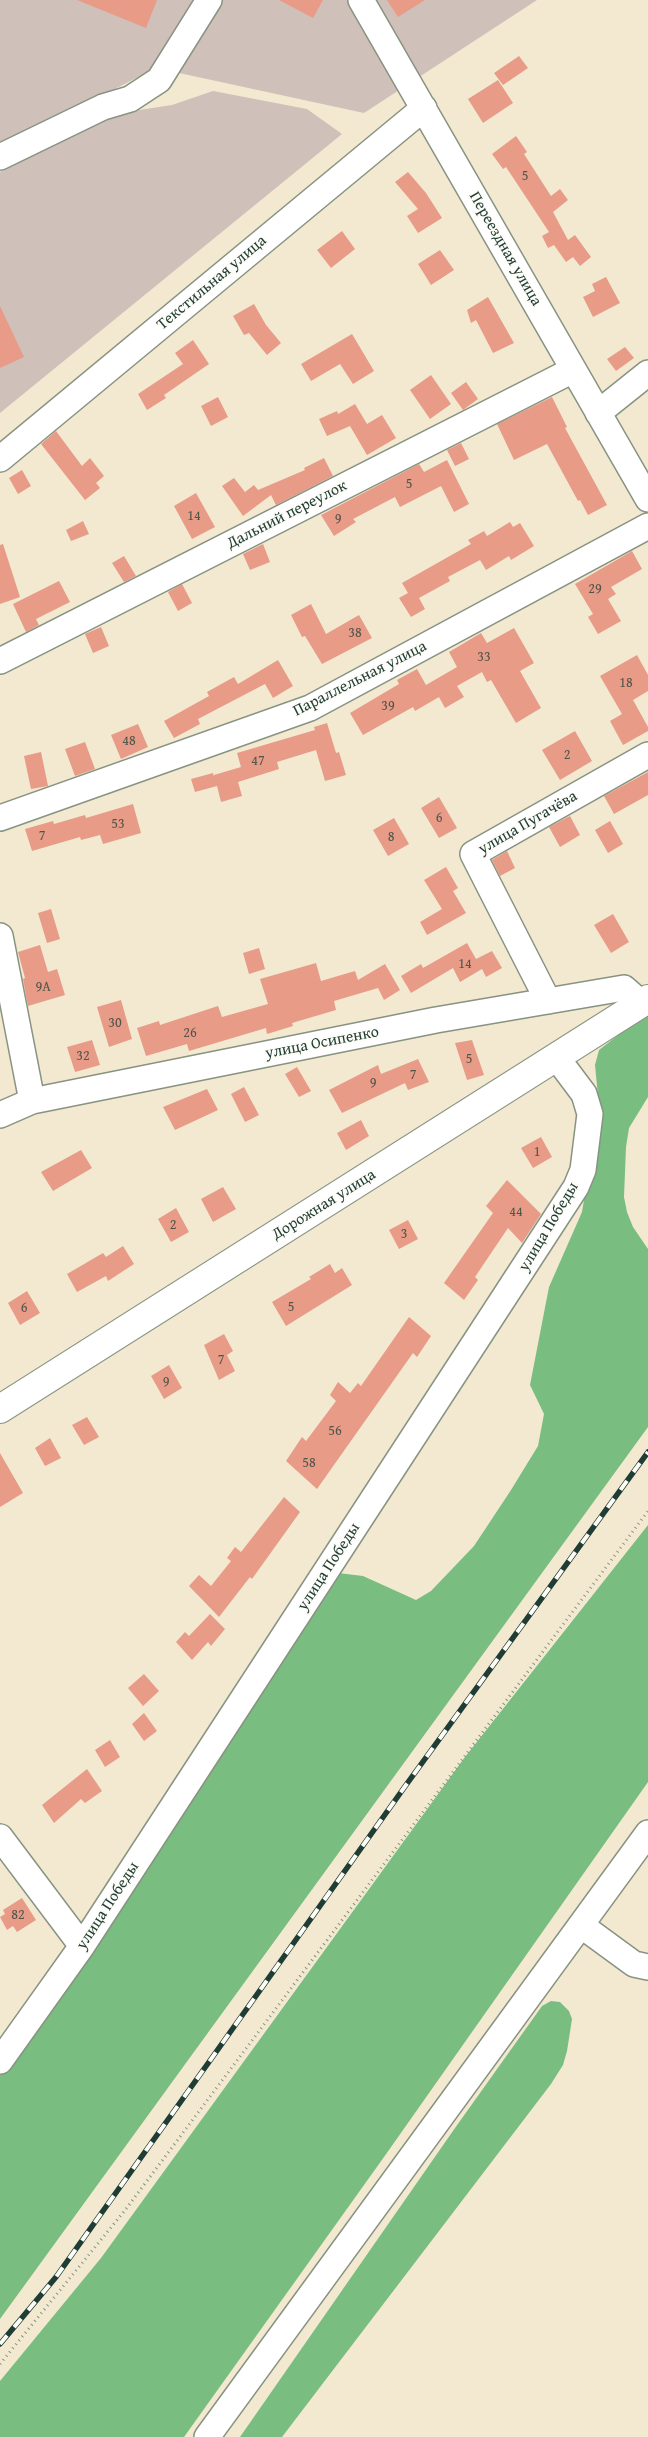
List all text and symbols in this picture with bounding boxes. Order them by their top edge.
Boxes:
house number: 5 [522,168,528,184]
street label: Переездная улица [464,188,546,310]
street label: Текстильная улица [153,232,271,334]
street label: Дальний переулок [224,476,350,554]
house number: 5 [406,476,412,492]
house number: 14 [187,508,201,524]
house number: 9 [335,511,341,527]
house number: 29 [588,581,602,597]
house number: 38 [348,625,362,641]
street label: Параллельная улица [290,637,430,721]
house number: 33 [477,649,491,665]
house number: 18 [619,675,633,691]
house number: 39 [381,698,395,714]
house number: 48 [122,733,136,749]
house number: 2 [564,747,570,763]
house number: 47 [251,753,265,769]
street label: улица Пугачёва [475,787,581,859]
house number: 6 [436,810,442,826]
house number: 53 [111,816,125,832]
house number: 7 [39,828,45,844]
house number: 8 [388,829,394,845]
house number: 14 [458,956,472,972]
house number: 9А [35,979,51,995]
house number: 30 [108,1015,122,1031]
street label: улица Осипенко [264,1023,380,1063]
house number: 26 [183,1025,197,1041]
house number: 32 [76,1048,90,1064]
house number: 5 [466,1051,472,1067]
house number: 7 [410,1067,416,1083]
house number: 9 [370,1075,376,1091]
house number: 1 [534,1144,540,1160]
street label: Дорожная улица [269,1165,379,1245]
street label: улица Победы [515,1179,583,1275]
house number: 44 [509,1204,523,1220]
house number: 2 [170,1217,176,1233]
house number: 3 [401,1226,407,1242]
house number: 5 [288,1299,294,1315]
house number: 6 [21,1300,27,1316]
house number: 7 [218,1352,224,1368]
house number: 9 [163,1374,169,1390]
house number: 56 [328,1423,342,1439]
house number: 58 [302,1455,316,1471]
street label: улица Победы [294,1520,364,1614]
street label: улица Победы [73,1859,143,1953]
house number: 82 [11,1907,25,1923]

